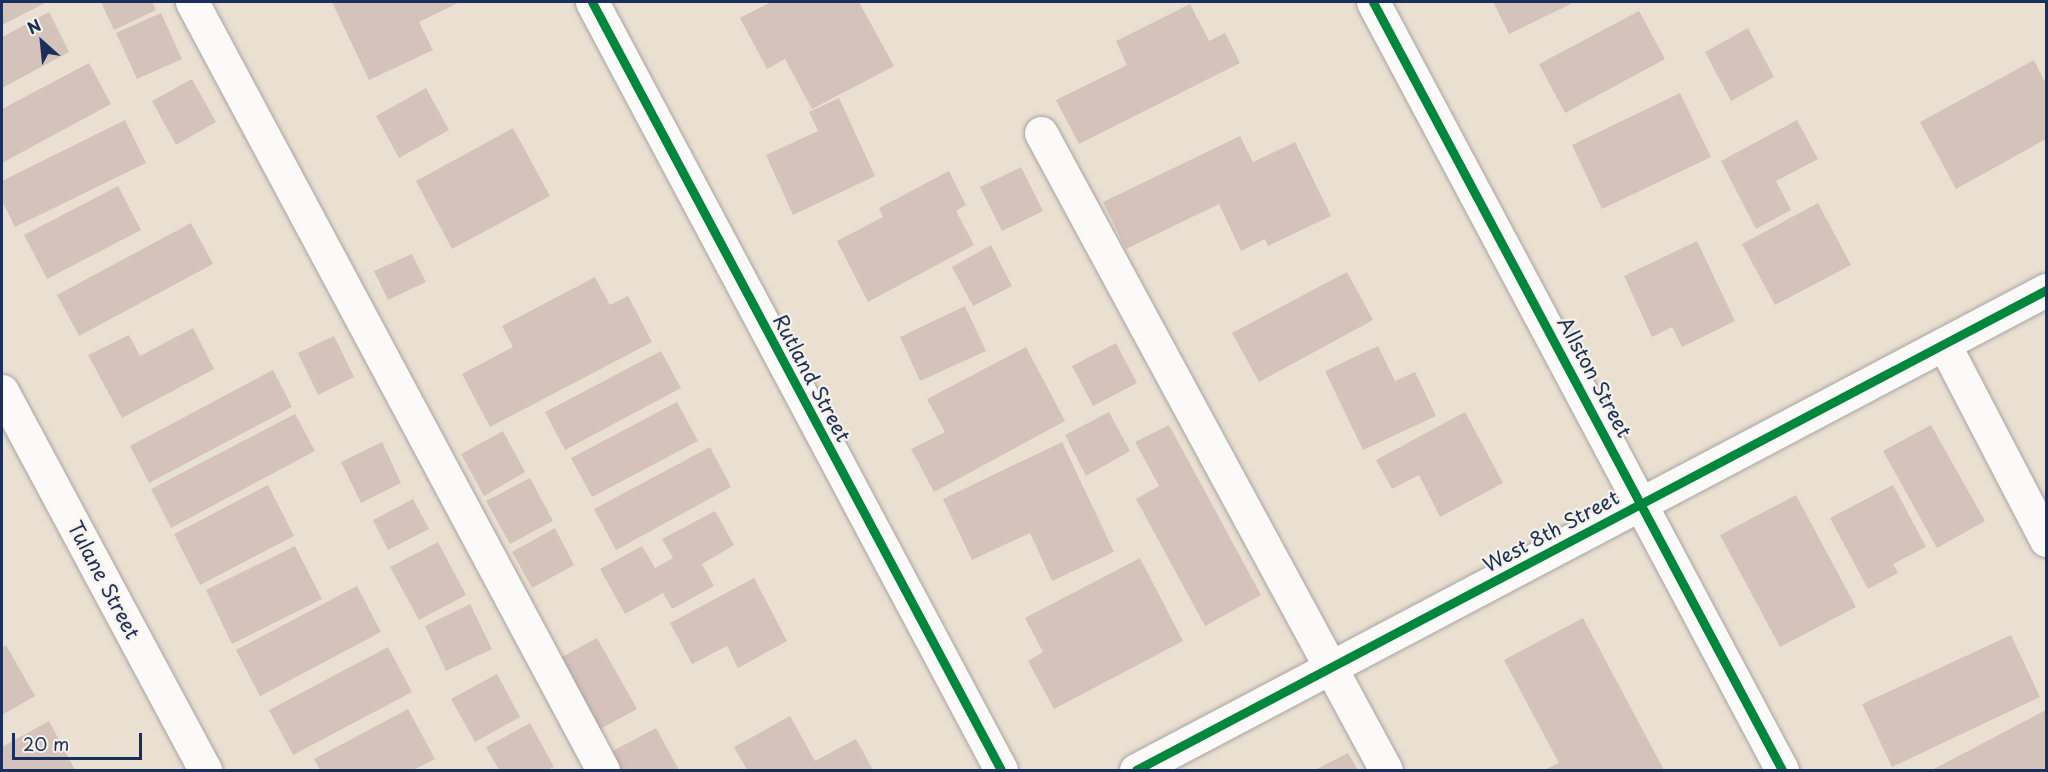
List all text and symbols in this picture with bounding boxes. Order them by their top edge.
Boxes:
north arrow [12,12,72,72]
text: N [23,12,45,40]
street label: Rutland Street [768,310,856,446]
street label: Allston Street [1553,313,1637,441]
street label: West 8th Street [1478,485,1624,577]
street label: Tulane Street [63,517,145,643]
scale bar [15,721,146,759]
text: 20 m [23,730,69,757]

